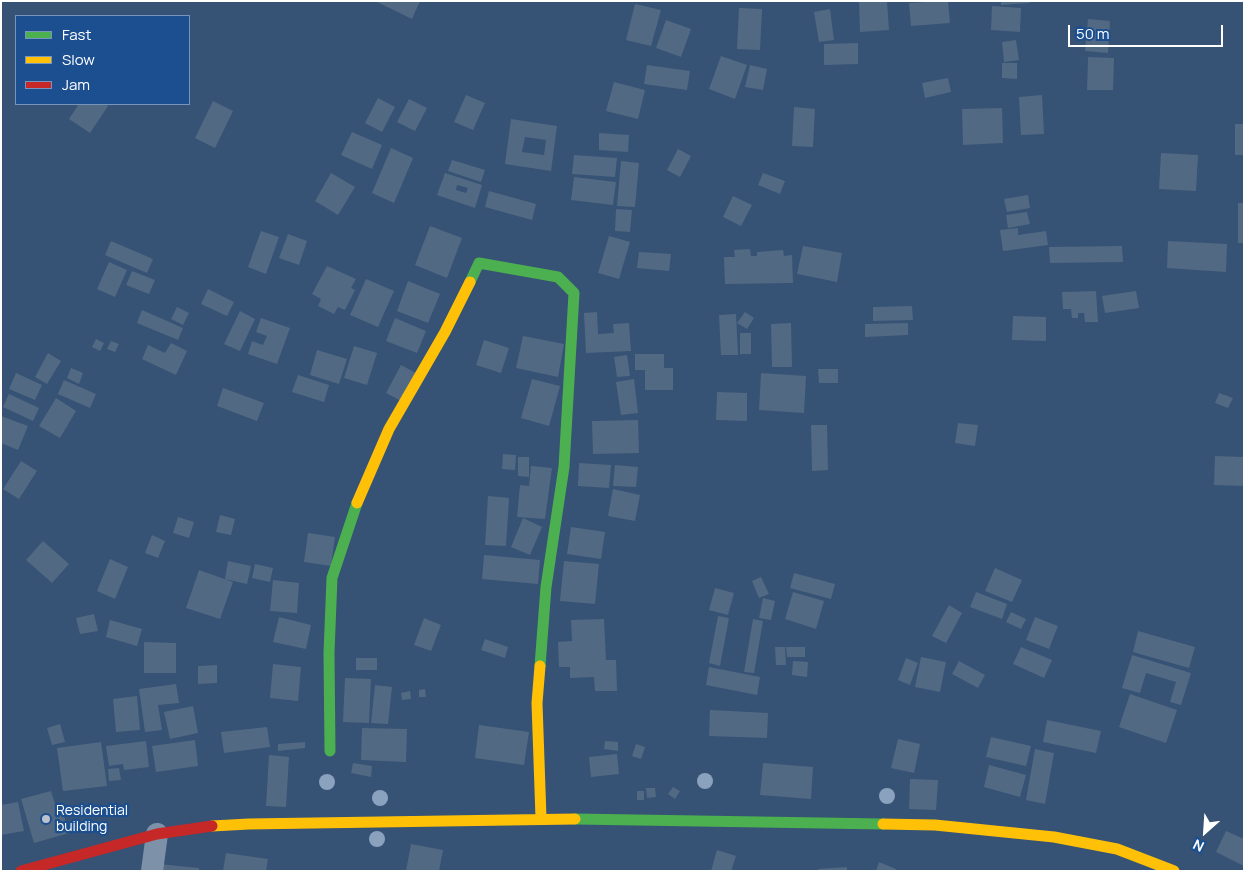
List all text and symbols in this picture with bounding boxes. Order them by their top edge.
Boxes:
legend [15,15,190,105]
scale bar [1070,15,1225,47]
text: 50 m [1076,23,1110,44]
text: Fast [62,24,91,45]
text: Slow [62,49,95,70]
text: Jam [62,74,90,95]
place label: Residential building [56,803,128,836]
north arrow [1180,807,1230,857]
marker: Residential building [40,813,52,825]
text: N [1190,835,1207,857]

